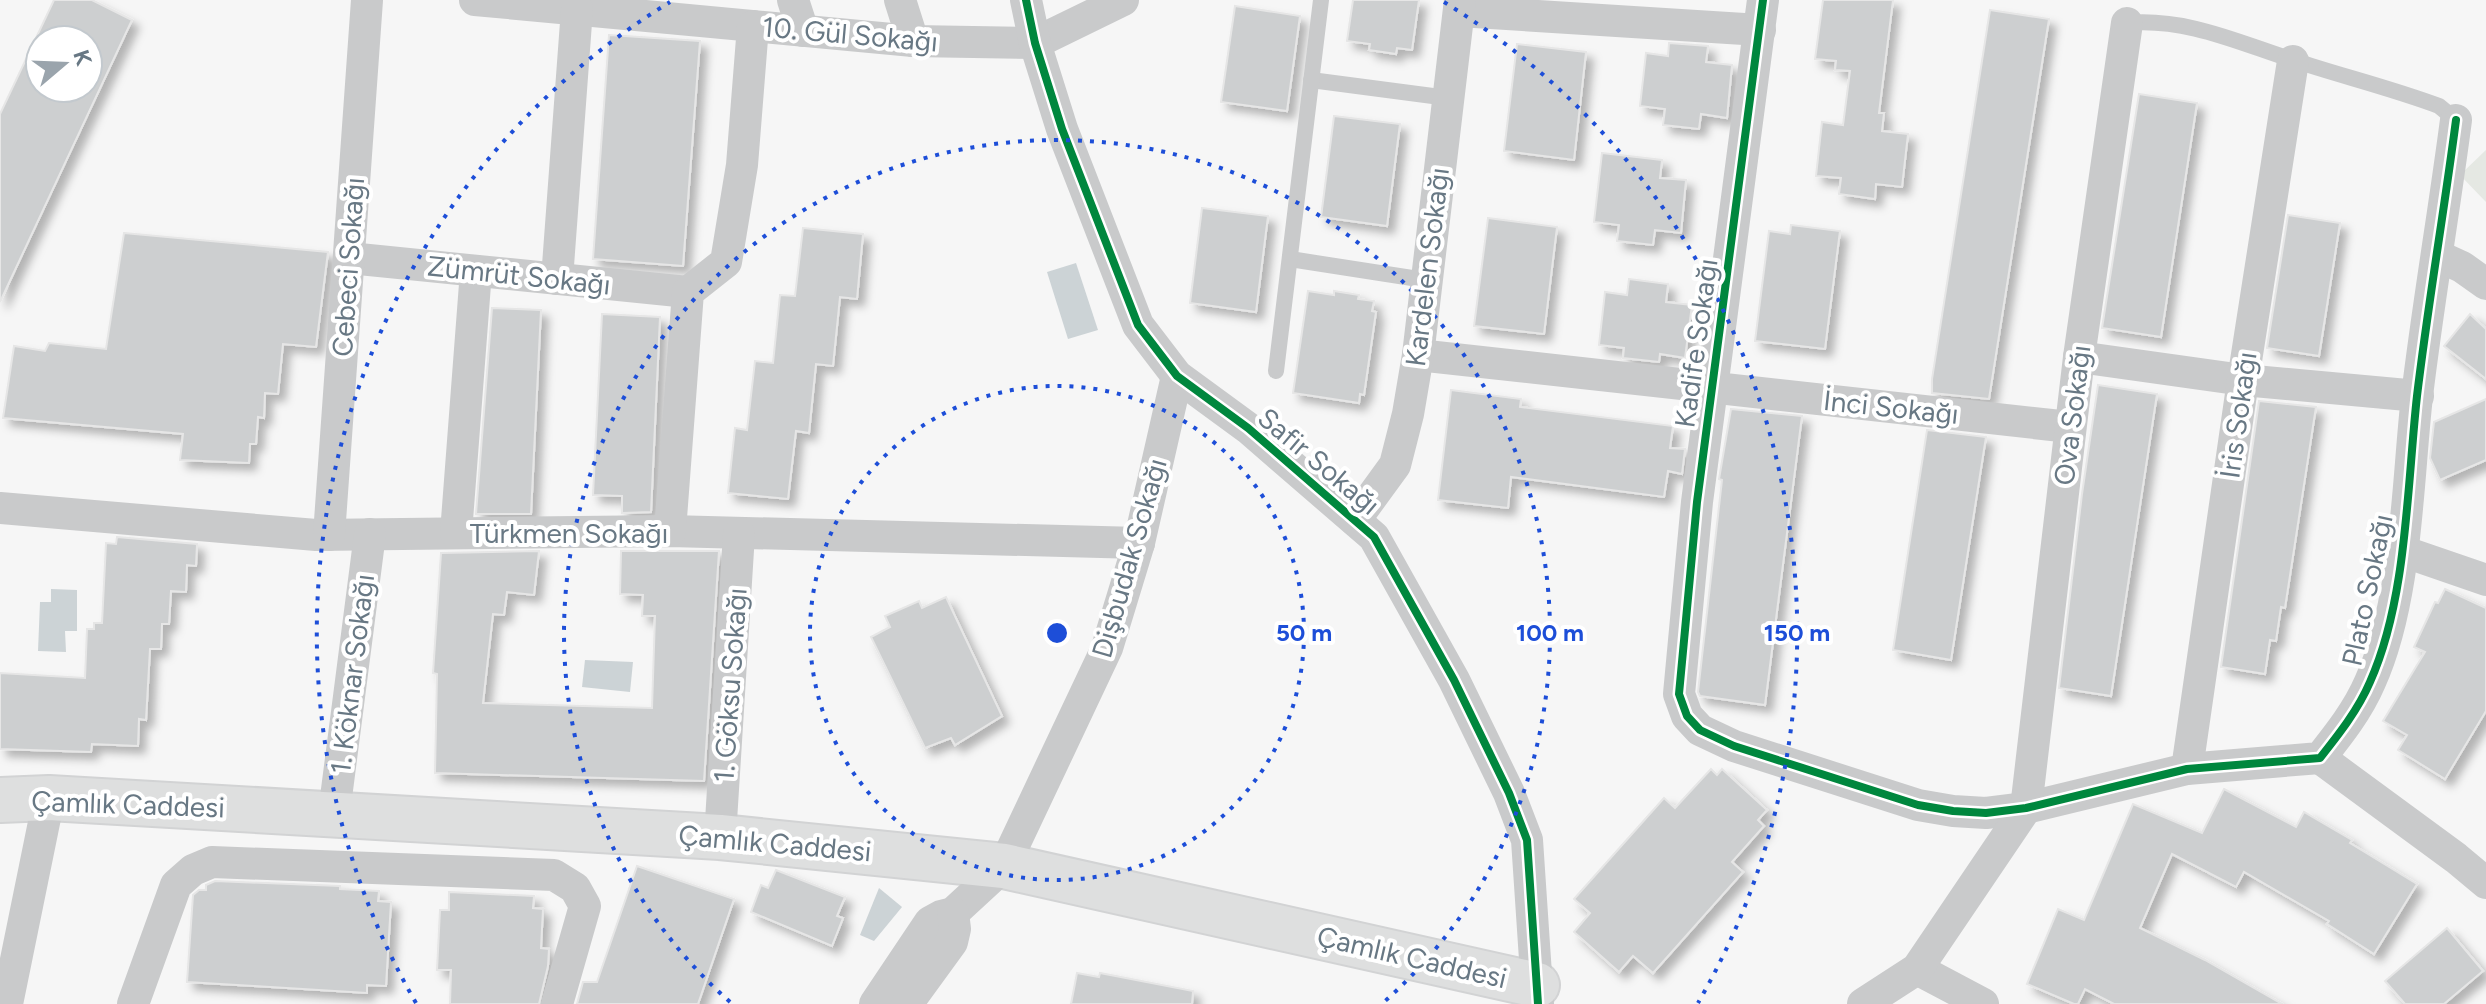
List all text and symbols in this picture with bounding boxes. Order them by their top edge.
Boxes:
street label: 10. Gül Sokağı [761,9,939,59]
north arrow [24,24,104,104]
text: K [67,46,98,69]
street label: Kardelen Sokağı [1398,166,1456,368]
street label: Cebeci Sokağı [325,176,371,358]
street label: Zümrüt Sokağı [426,248,612,302]
street label: Kadife Sokağı [1667,256,1725,430]
street label: Ova Sokağı [2047,343,2097,487]
street label: İris Sokağı [2212,350,2264,480]
street label: İnci Sokağı [1822,383,1960,431]
street label: Safir Sokağı [1251,400,1387,522]
street label: Dişbudak Sokağı [1084,454,1174,662]
street label: Plato Sokağı [2334,511,2400,669]
street label: Türkmen Sokağı [470,516,668,550]
street label: 1. Köknar Sokağı [323,572,381,776]
street label: 1. Göksu Sokağı [706,587,754,783]
text: 50 m [1276,618,1332,647]
text: 100 m [1516,618,1584,647]
text: 150 m [1764,618,1830,647]
centre of rings [1043,619,1071,647]
street label: Çamlık Caddesi [31,784,225,824]
street label: Çamlık Caddesi [677,818,873,868]
street label: Çamlık Caddesi [1314,919,1510,995]

